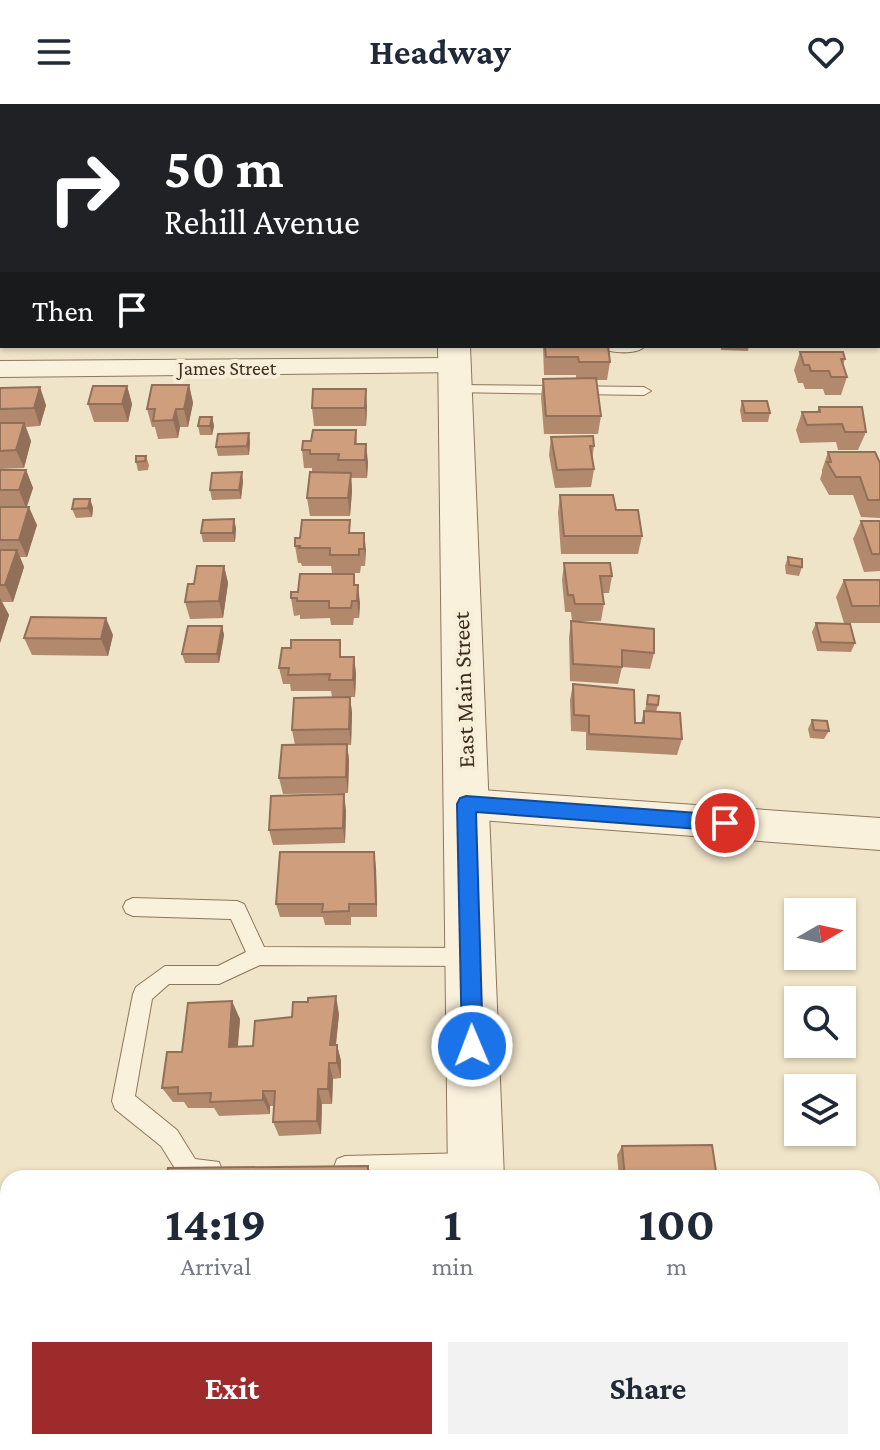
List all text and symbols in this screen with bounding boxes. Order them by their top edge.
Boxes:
icon: menu [32,30,76,74]
icon: heart [804,30,848,74]
text: Headway [369,32,511,72]
icon: right [32,136,136,240]
text: 50 m [164,137,284,199]
text: Rehill Avenue [164,202,360,242]
icon: arrive [110,288,154,332]
text: Then [32,294,94,327]
street label: James Street [176,357,277,380]
street label: East Main Street [447,610,479,769]
pin [691,789,759,857]
icon: arrive [703,801,747,845]
north arrow [784,898,856,970]
map controls [784,898,856,1146]
button: search [784,986,856,1058]
position arrow [430,1004,514,1088]
button: layers [784,1074,856,1146]
text: 14:19 [165,1197,267,1250]
text: 1 [444,1197,462,1250]
text: 100 [639,1197,715,1250]
text: Arrival [180,1252,251,1281]
text: min [432,1252,473,1281]
text: m [666,1252,687,1281]
button: Exit [32,1342,432,1434]
button: Share [448,1342,848,1434]

